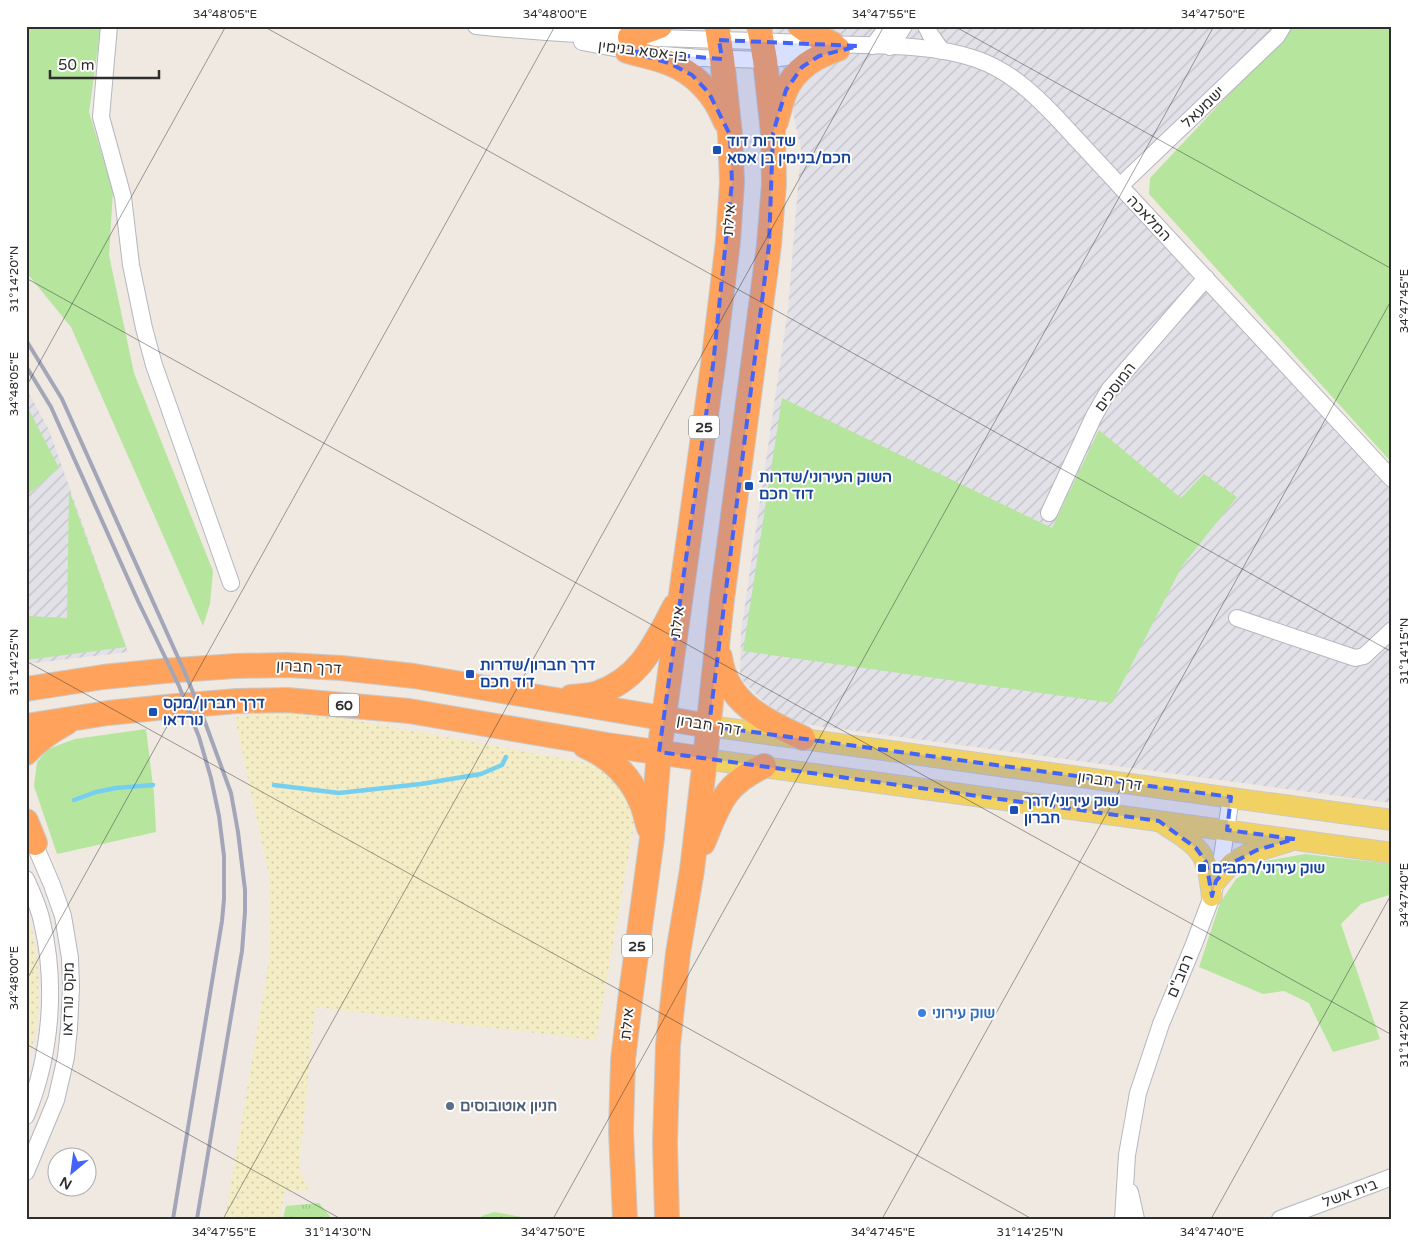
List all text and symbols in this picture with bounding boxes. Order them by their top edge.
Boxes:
text: 34°48'05"E [193,7,258,21]
text: 34°48'00"E [523,7,588,21]
text: 34°47'55"E [852,7,917,21]
text: 34°47'50"E [1181,7,1246,21]
street label: בן-אסא בנימין [597,37,689,65]
scale bar [50,48,159,80]
text: 50 m [58,56,95,74]
street label: ישמעאל [1178,82,1228,132]
place label: שדרות דוד חכם/בנימין בן אסא [727,132,851,167]
marker: שדרות דוד חכם/בנימין בן אסא [711,144,723,156]
street label: המלאכה [1123,191,1175,245]
street label: אילת [719,203,739,237]
text: 31°14'20"N [7,246,21,313]
text: 34°47'45"E [1397,268,1411,333]
text: 34°48'05"E [7,351,21,416]
street label: המוסכים [1091,359,1139,415]
road number: 25 [689,416,719,438]
place label: השוק העירוני/שדרות דוד חכם [759,468,892,503]
marker: השוק העירוני/שדרות דוד חכם [743,480,755,492]
street label: אילת [666,605,688,639]
text: 31°14'15"N [1397,618,1411,685]
text: 31°14'25"N [7,629,21,696]
street label: דרך חברון [276,656,342,678]
place label: דרך חברון/שדרות דוד חכם [480,656,596,691]
marker: דרך חברון/שדרות דוד חכם [464,668,476,680]
place label: דרך חברון/מקס נורדאו [163,694,265,729]
road number: 60 [329,694,359,716]
marker: דרך חברון/מקס נורדאו [147,706,159,718]
street label: דרך חברון [675,711,743,739]
street label: דרך חברון [1076,768,1144,794]
place label: שוק עירוני/דרך חברון [1024,792,1119,827]
marker: שוק עירוני/דרך חברון [1008,804,1020,816]
place label: שוק עירוני/רמב״ם [1212,859,1325,877]
marker: שוק עירוני/רמב״ם [1196,862,1208,874]
text: 34°47'40"E [1397,862,1411,927]
road number: 25 [622,934,652,958]
text: 34°48'00"E [7,945,21,1010]
street label: רמב"ם [1163,952,1197,1000]
street label: מקס נורדאו [58,962,78,1036]
text: 31°14'20"N [1397,1001,1411,1068]
place label: שוק עירוני [932,1004,995,1022]
street label: אילת [616,1007,638,1041]
marker: שוק עירוני [916,1007,928,1019]
place label: חניון אוטובוסים [460,1097,557,1115]
marker: חניון אוטובוסים [444,1100,456,1112]
north arrow [48,1148,98,1198]
text: N [57,1173,75,1193]
street label: בית אשל [1320,1175,1380,1211]
text: 34°47'55"E [192,1225,257,1239]
text: 31°14'30"N [305,1225,372,1239]
text: 34°47'50"E [521,1225,586,1239]
text: 34°47'45"E [851,1225,916,1239]
text: 31°14'25"N [997,1225,1064,1239]
text: 34°47'40"E [1180,1225,1245,1239]

